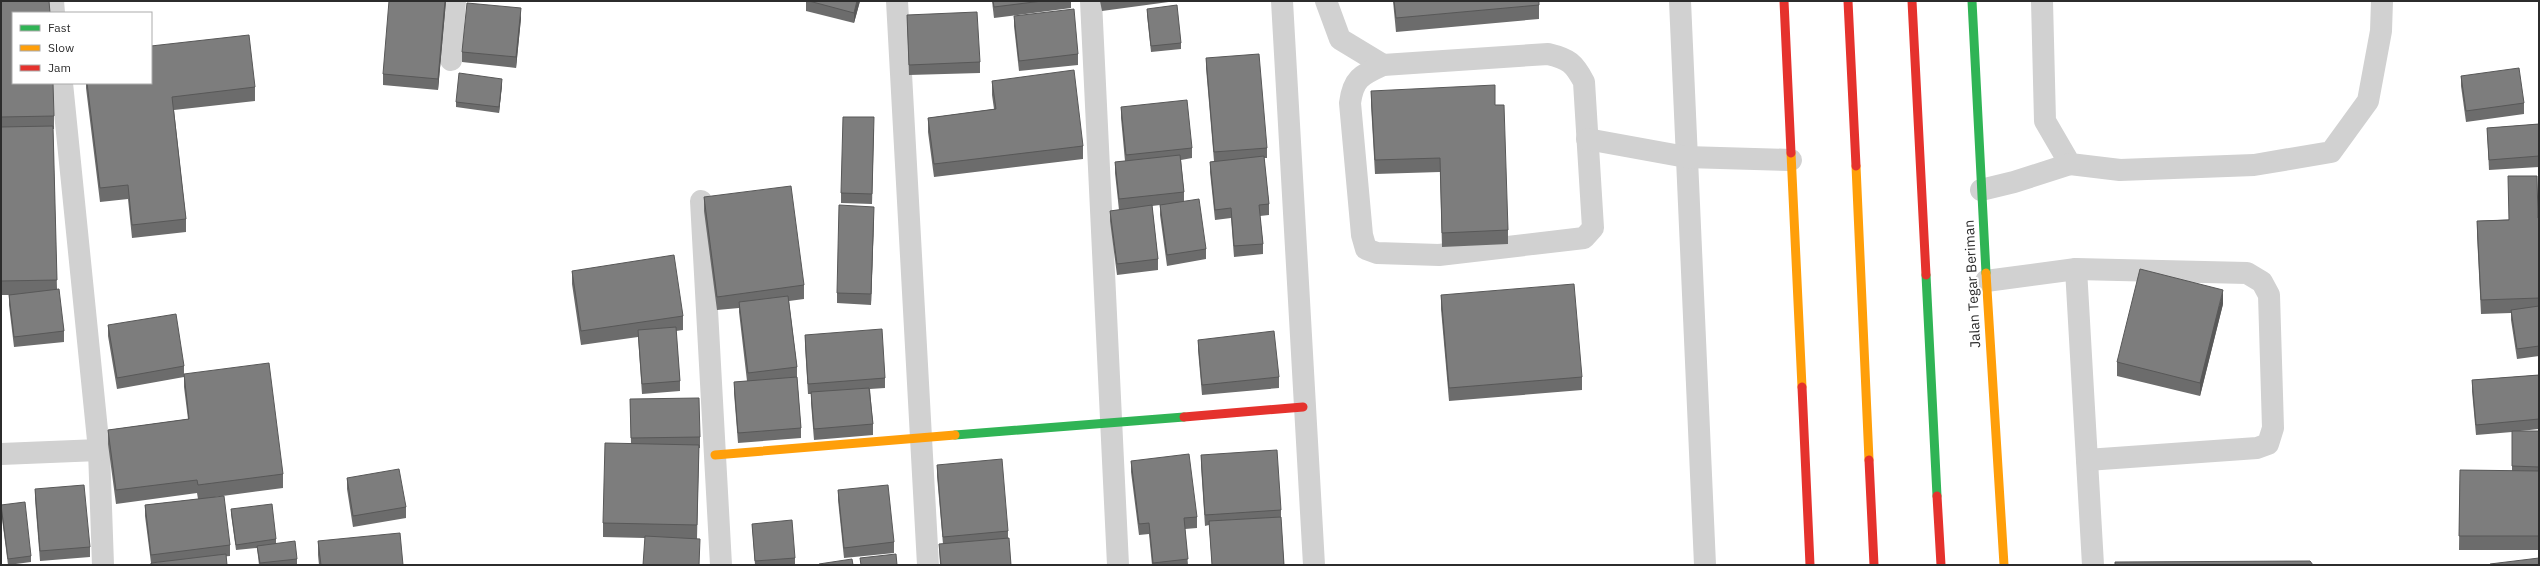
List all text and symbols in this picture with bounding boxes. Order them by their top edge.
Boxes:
legend [12,12,152,84]
text: Fast [48,20,71,35]
text: Slow [48,40,74,55]
text: Jam [48,60,71,75]
street label: Jalan Tegar Beriman [1960,219,1984,349]

